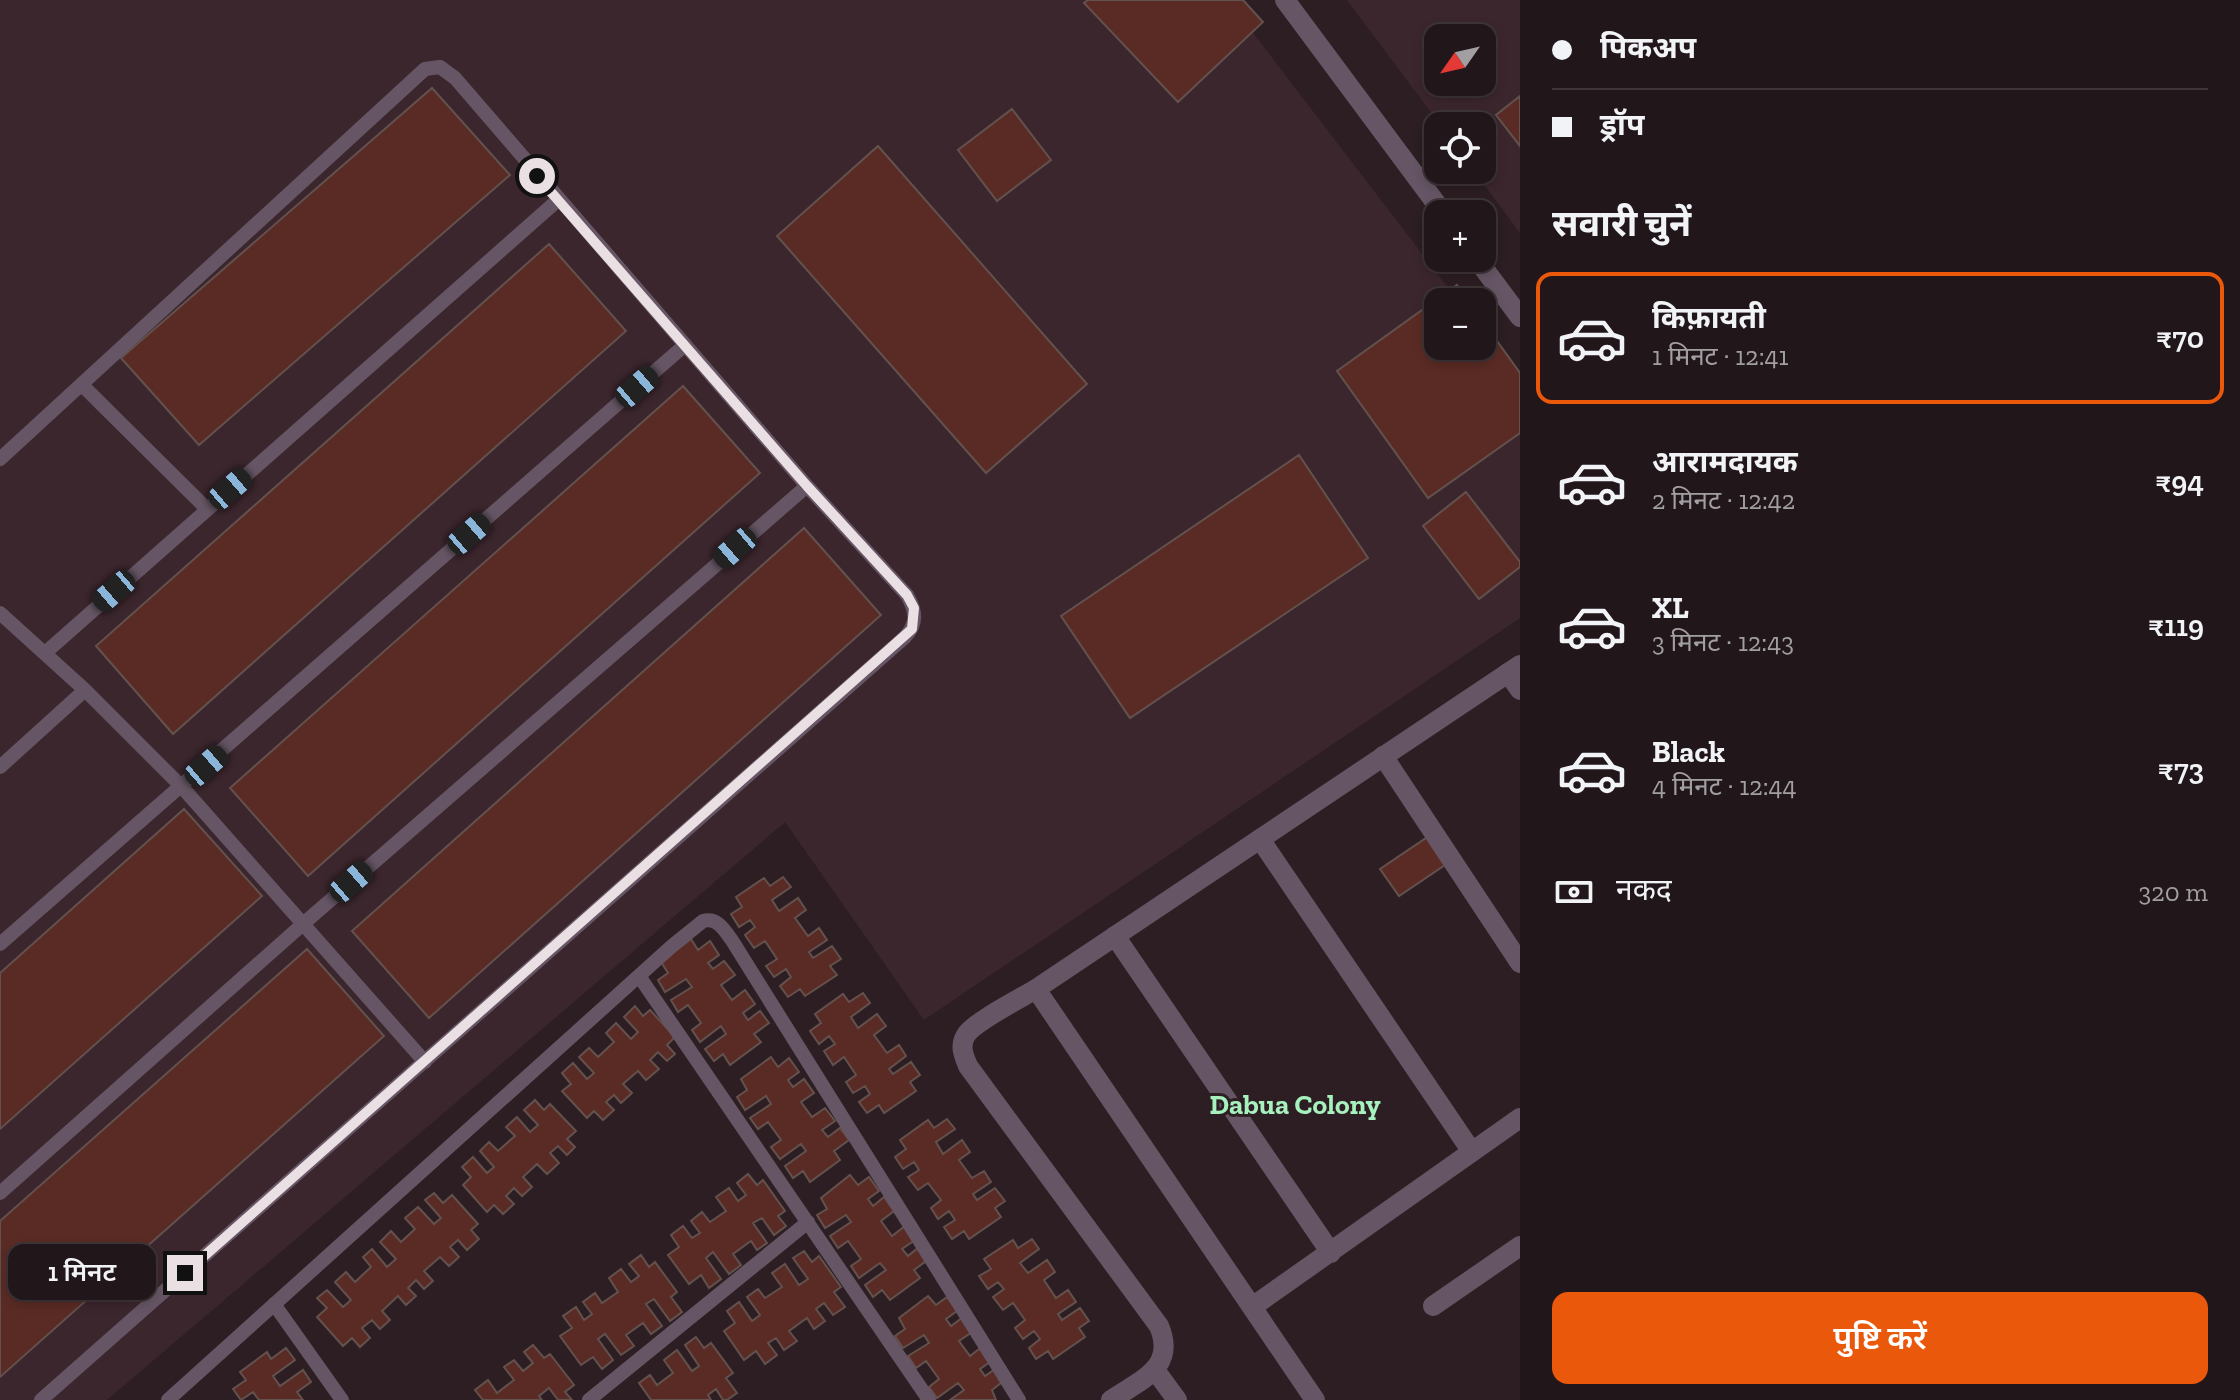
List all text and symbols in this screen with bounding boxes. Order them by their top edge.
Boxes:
north arrow [1424,24,1496,96]
map controls [1424,24,1496,360]
text: पिकअप [1600,30,1696,66]
text: ड्रॉप [1600,107,1644,143]
button: locate [1424,112,1496,184]
route start [519,158,555,194]
button: + [1424,200,1496,272]
text: सवारी चुनें [1552,202,1691,245]
button: − [1424,288,1496,360]
text: किफ़ायती [1652,300,1766,336]
icon: car [1556,302,1628,374]
text: ₹70 [2156,320,2204,356]
text: 1 मिनट · 12:41 [1652,340,1788,372]
car [611,362,663,412]
text: आरामदायक [1652,444,1798,480]
icon: car [1556,446,1628,518]
car [204,464,256,514]
text: ₹94 [2155,464,2204,500]
text: 2 मिनट · 12:42 [1652,484,1795,516]
car [443,509,495,559]
car [709,523,761,573]
car [88,566,140,616]
icon: car [1556,590,1628,662]
text: XL [1652,590,1689,626]
text: ₹119 [2148,608,2204,644]
text: 3 मिनट · 12:43 [1652,626,1794,658]
icon: car [1556,734,1628,806]
text: Black [1652,734,1725,770]
car [180,741,232,791]
text: ₹73 [2158,752,2204,788]
text: 4 मिनट · 12:44 [1652,770,1796,802]
car [325,857,377,907]
icon: cash [1552,870,1596,914]
text: नकद [1616,872,1672,908]
text: 320 m [2139,876,2208,908]
district label: Dabua Colony [1209,1088,1381,1121]
callout: 1 मिनट [9,1245,157,1301]
route end [167,1255,203,1291]
text: 1 मिनट [48,1256,116,1288]
button: पुष्टि करें [1552,1292,2208,1384]

